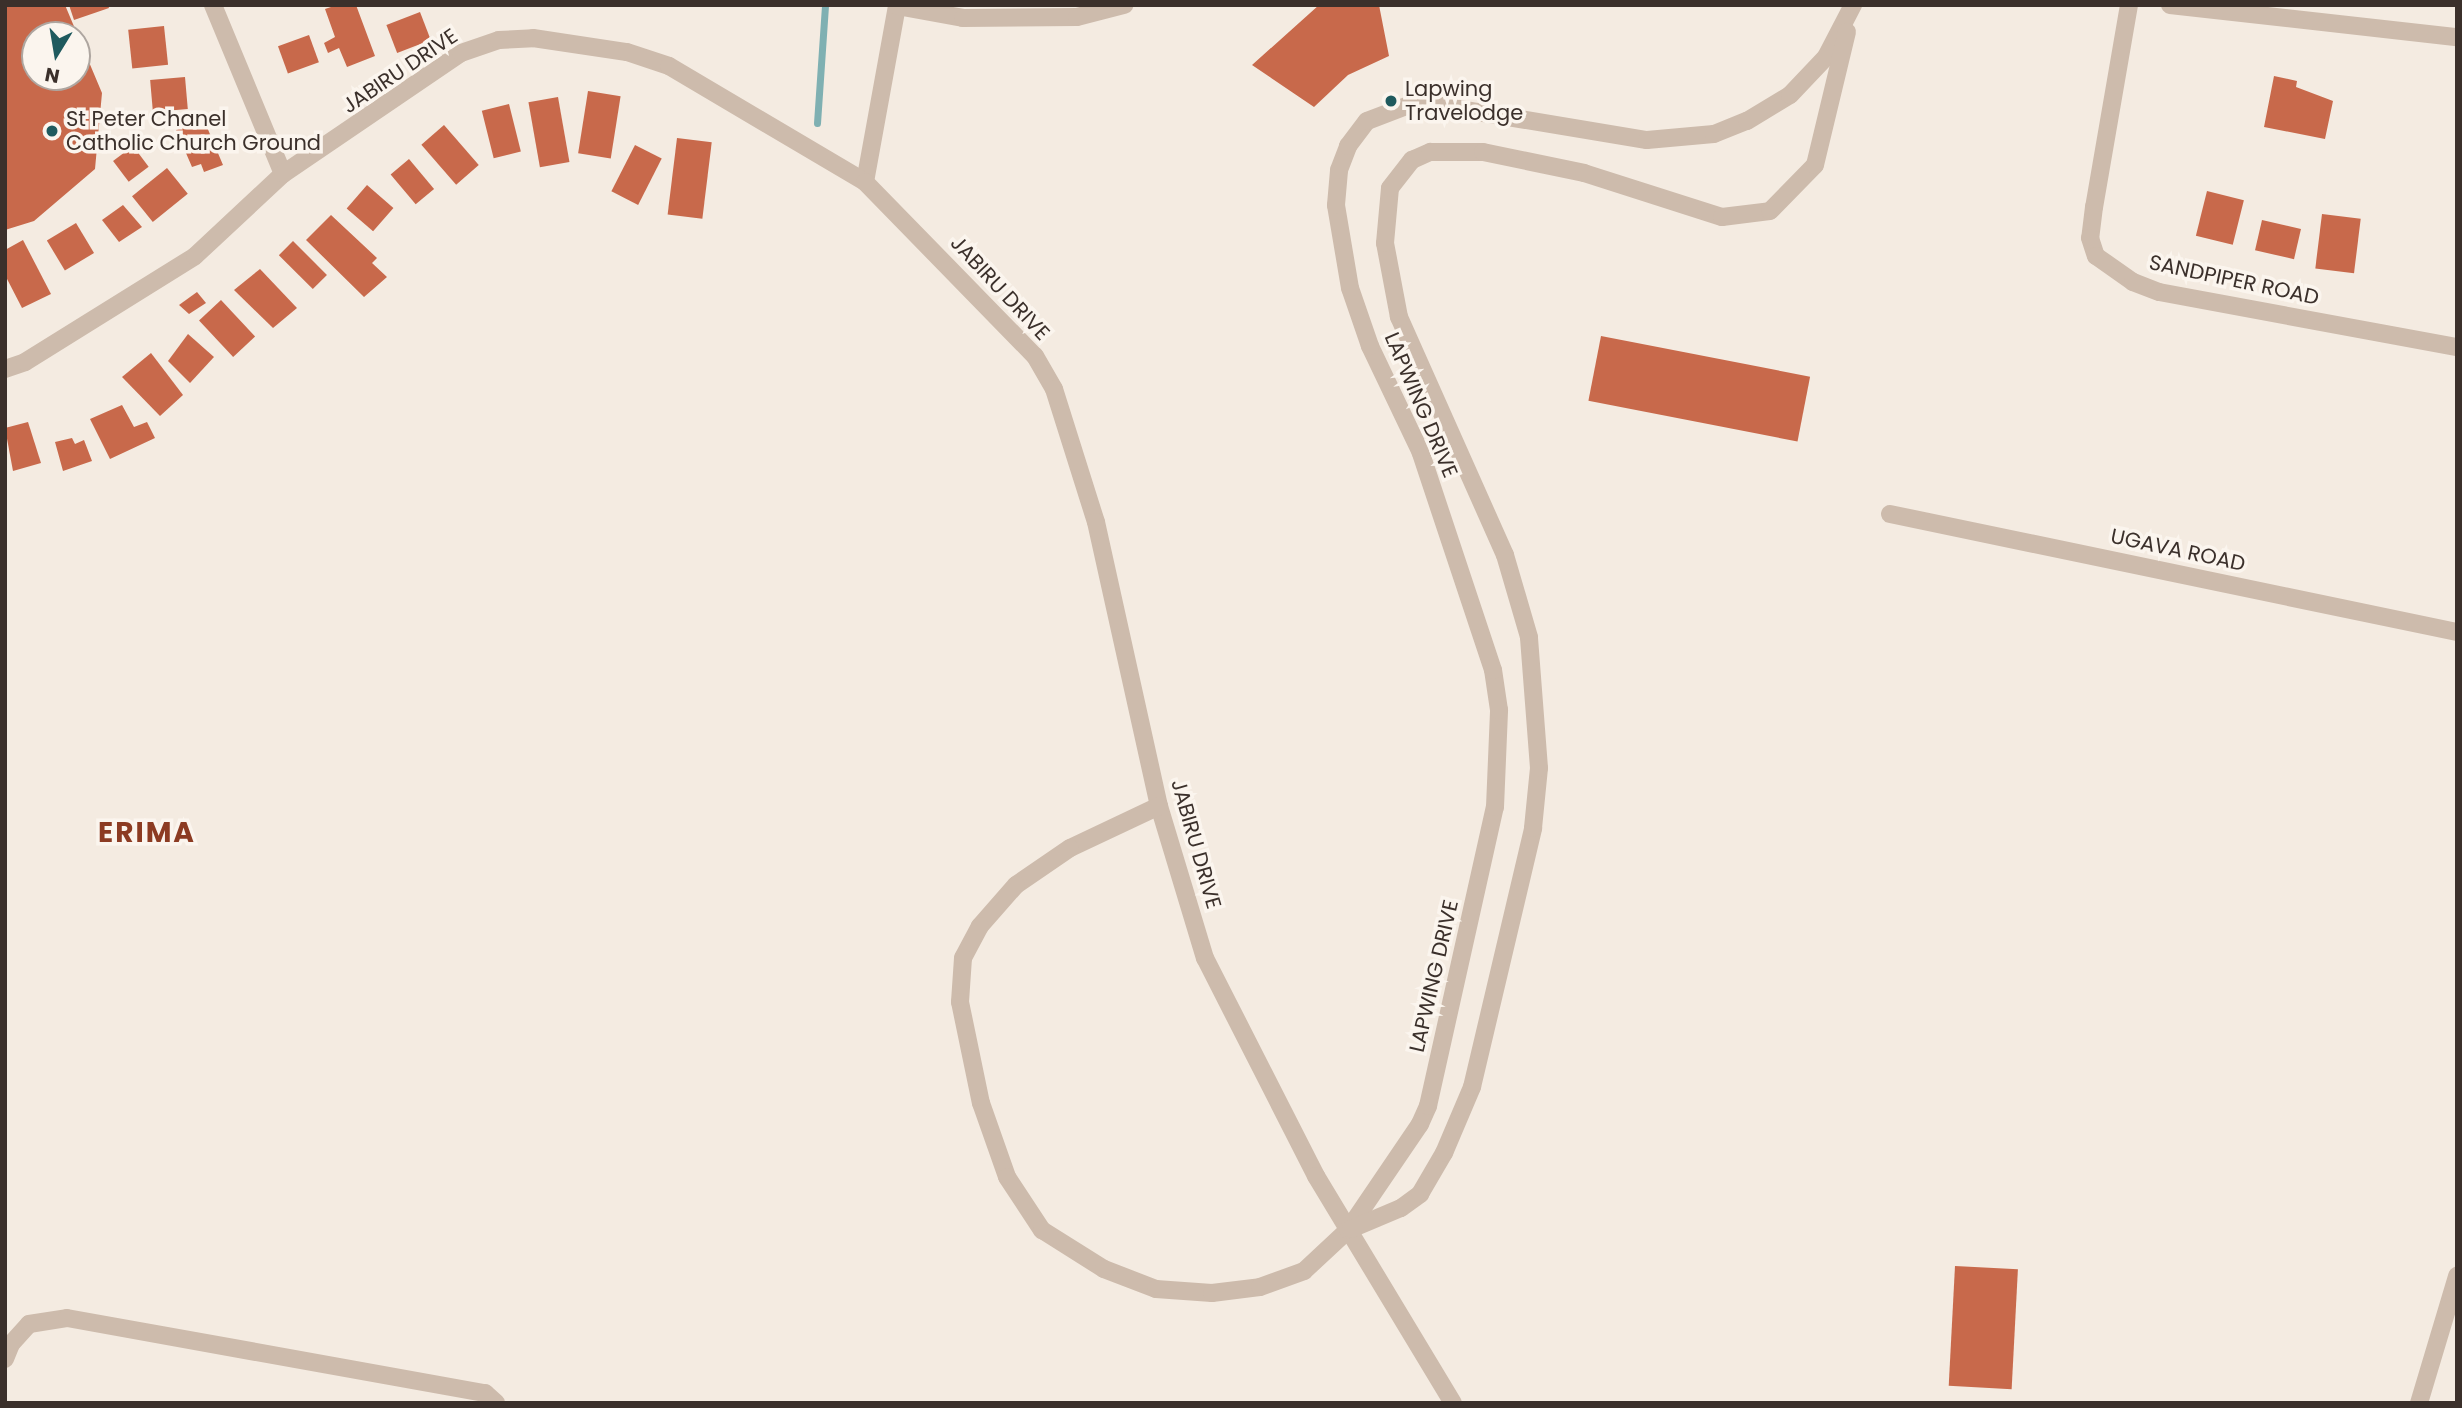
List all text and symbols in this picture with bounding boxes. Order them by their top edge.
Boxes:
north arrow [21,21,91,91]
street label: JABIRU DRIVE [338,23,462,119]
text: N [43,61,62,90]
place label: Lapwing Travelodge [1405,76,1523,126]
marker: Lapwing Travelodge [1383,93,1399,109]
place label: St Peter Chanel Catholic Church Ground [66,106,321,156]
marker: St Peter Chanel Catholic Church Ground [44,123,60,139]
street label: JABIRU DRIVE [945,231,1055,345]
street label: SANDPIPER ROAD [2147,250,2321,310]
street label: LAPWING DRIVE [1379,329,1463,481]
street label: UGAVA ROAD [2108,523,2248,577]
street label: JABIRU DRIVE [1165,776,1227,912]
district label: ERIMA [99,816,195,850]
street label: LAPWING DRIVE [1404,897,1464,1055]

